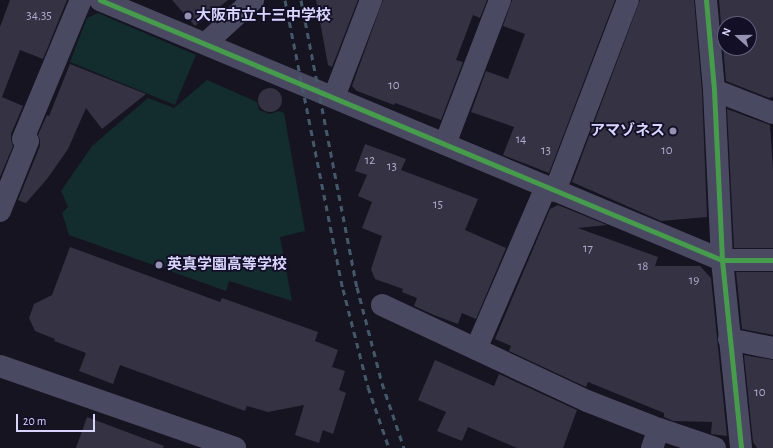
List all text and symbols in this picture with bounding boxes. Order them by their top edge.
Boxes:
place label: 大阪市立十三中学校 [196,7,331,25]
house number: 34,35 [26,8,52,24]
marker: 大阪市立十三中学校 [183,11,193,21]
north arrow [717,16,757,56]
text: N [720,26,733,37]
house number: 10 [388,78,400,94]
place label: アマゾネス [590,122,665,140]
marker: アマゾネス [668,126,678,136]
house number: 14 [516,132,526,148]
house number: 13 [541,143,551,159]
house number: 10 [661,143,673,159]
house number: 12 [365,153,375,169]
house number: 13 [387,159,397,175]
house number: 15 [433,197,443,213]
house number: 17 [583,241,593,257]
place label: 英真学園高等学校 [167,256,287,274]
house number: 18 [638,259,648,275]
marker: 英真学園高等学校 [154,260,164,270]
house number: 19 [689,273,699,289]
house number: 10 [754,385,766,401]
scale bar [18,406,97,432]
text: 20 m [23,415,46,427]

